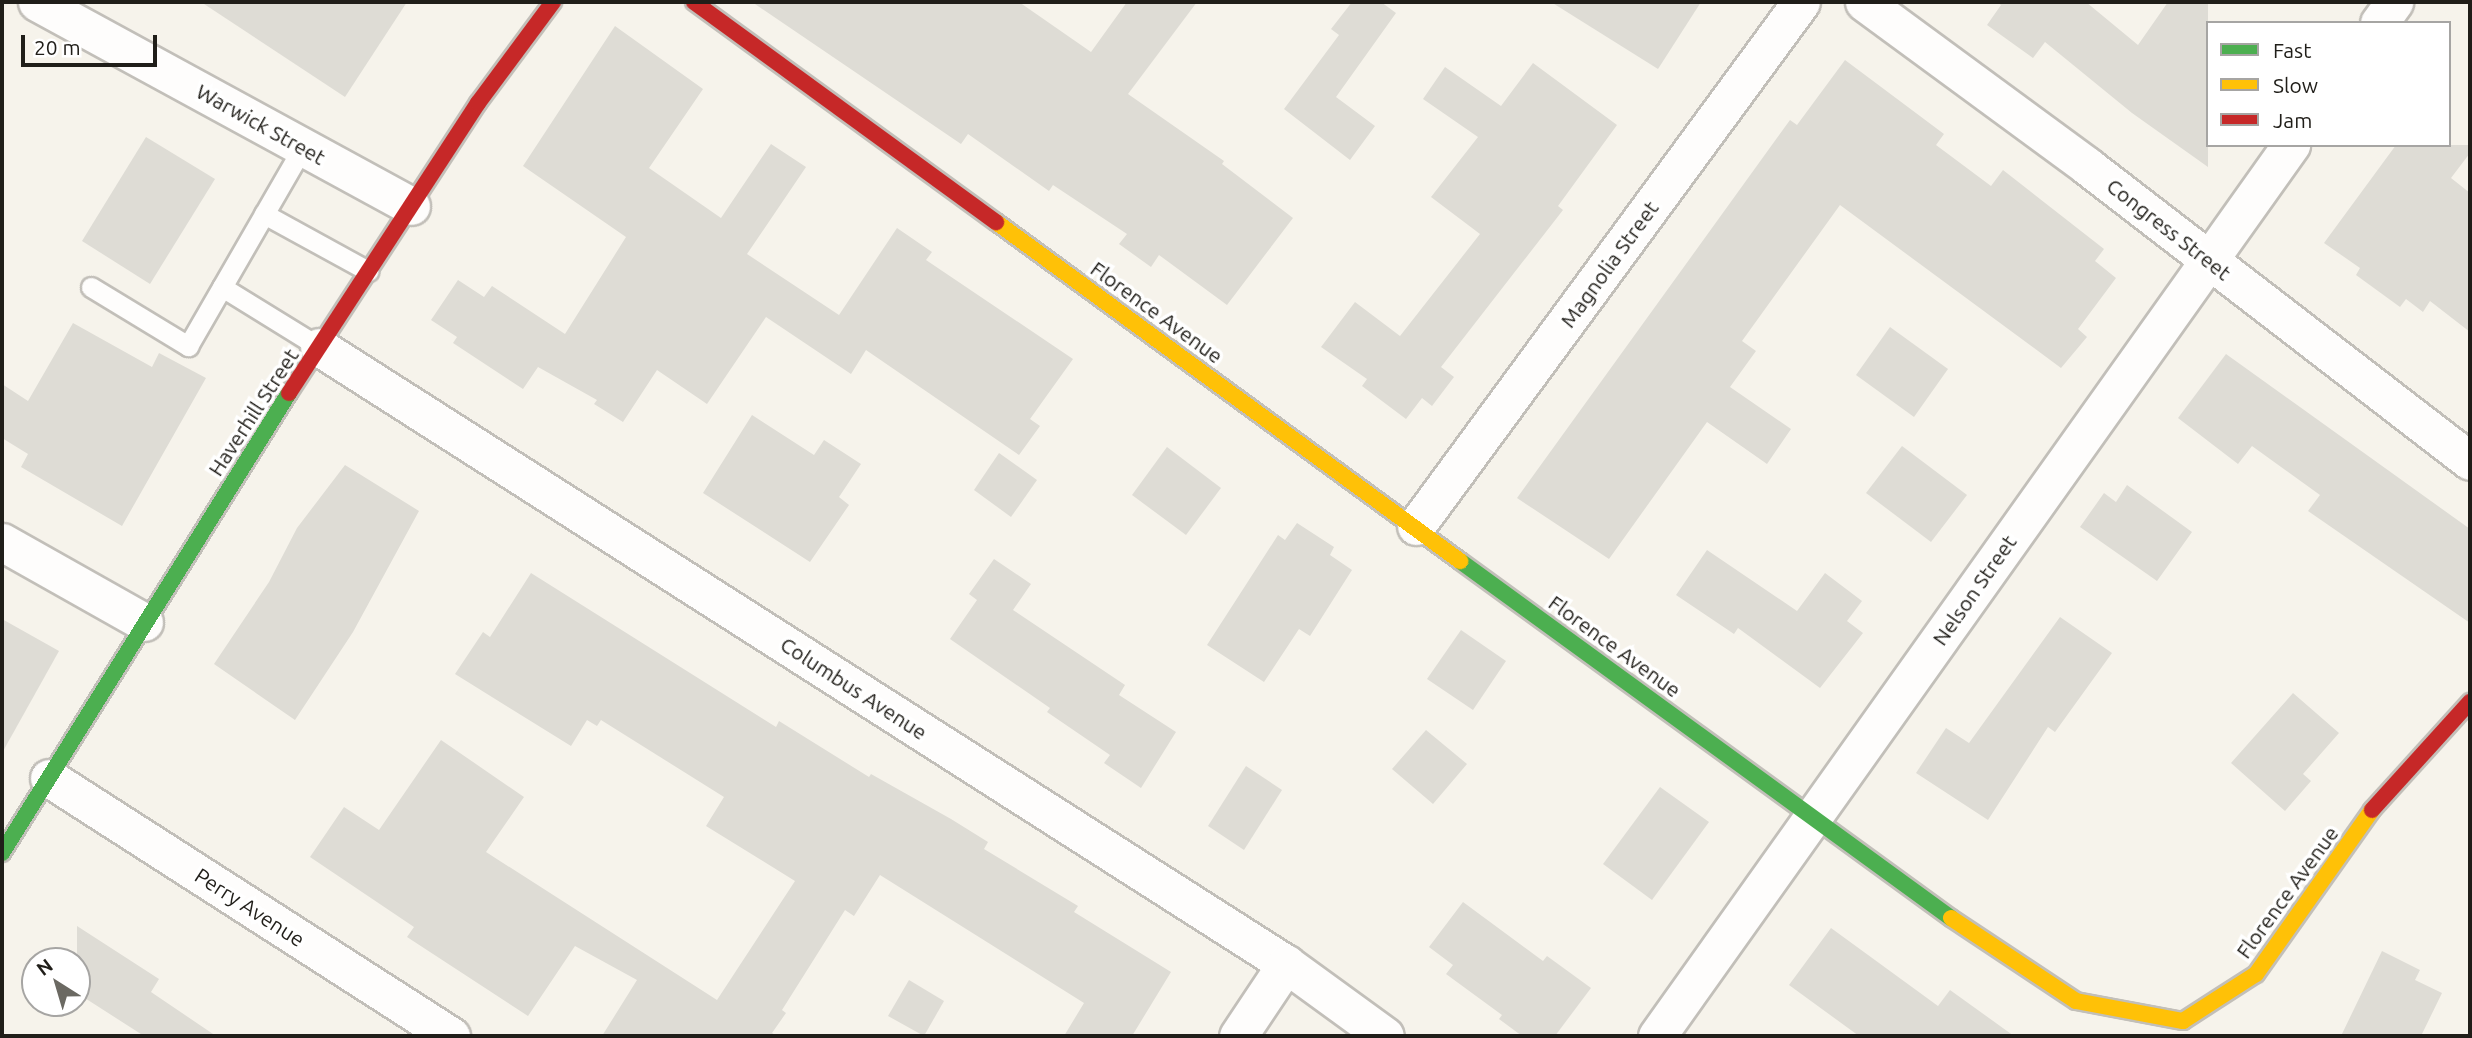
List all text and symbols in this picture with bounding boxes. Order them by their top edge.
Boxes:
scale bar [24,21,161,65]
legend [2206,21,2451,147]
text: 20 m [34,35,81,59]
text: Fast [2273,38,2311,62]
text: Slow [2273,73,2318,97]
street label: Warwick Street [192,78,330,170]
text: Jam [2273,108,2312,132]
street label: Congress Street [2102,173,2236,285]
street label: Magnolia Street [1555,196,1663,332]
street label: Florence Avenue [1086,256,1228,368]
street label: Haverhill Street [202,344,304,480]
street label: Nelson Street [1927,530,2021,650]
street label: Florence Avenue [1544,590,1686,702]
street label: Columbus Avenue [776,631,932,745]
street label: Florence Avenue [2231,821,2343,963]
street label: Perry Avenue [190,862,310,952]
north arrow [21,947,91,1017]
text: N [32,954,57,980]

